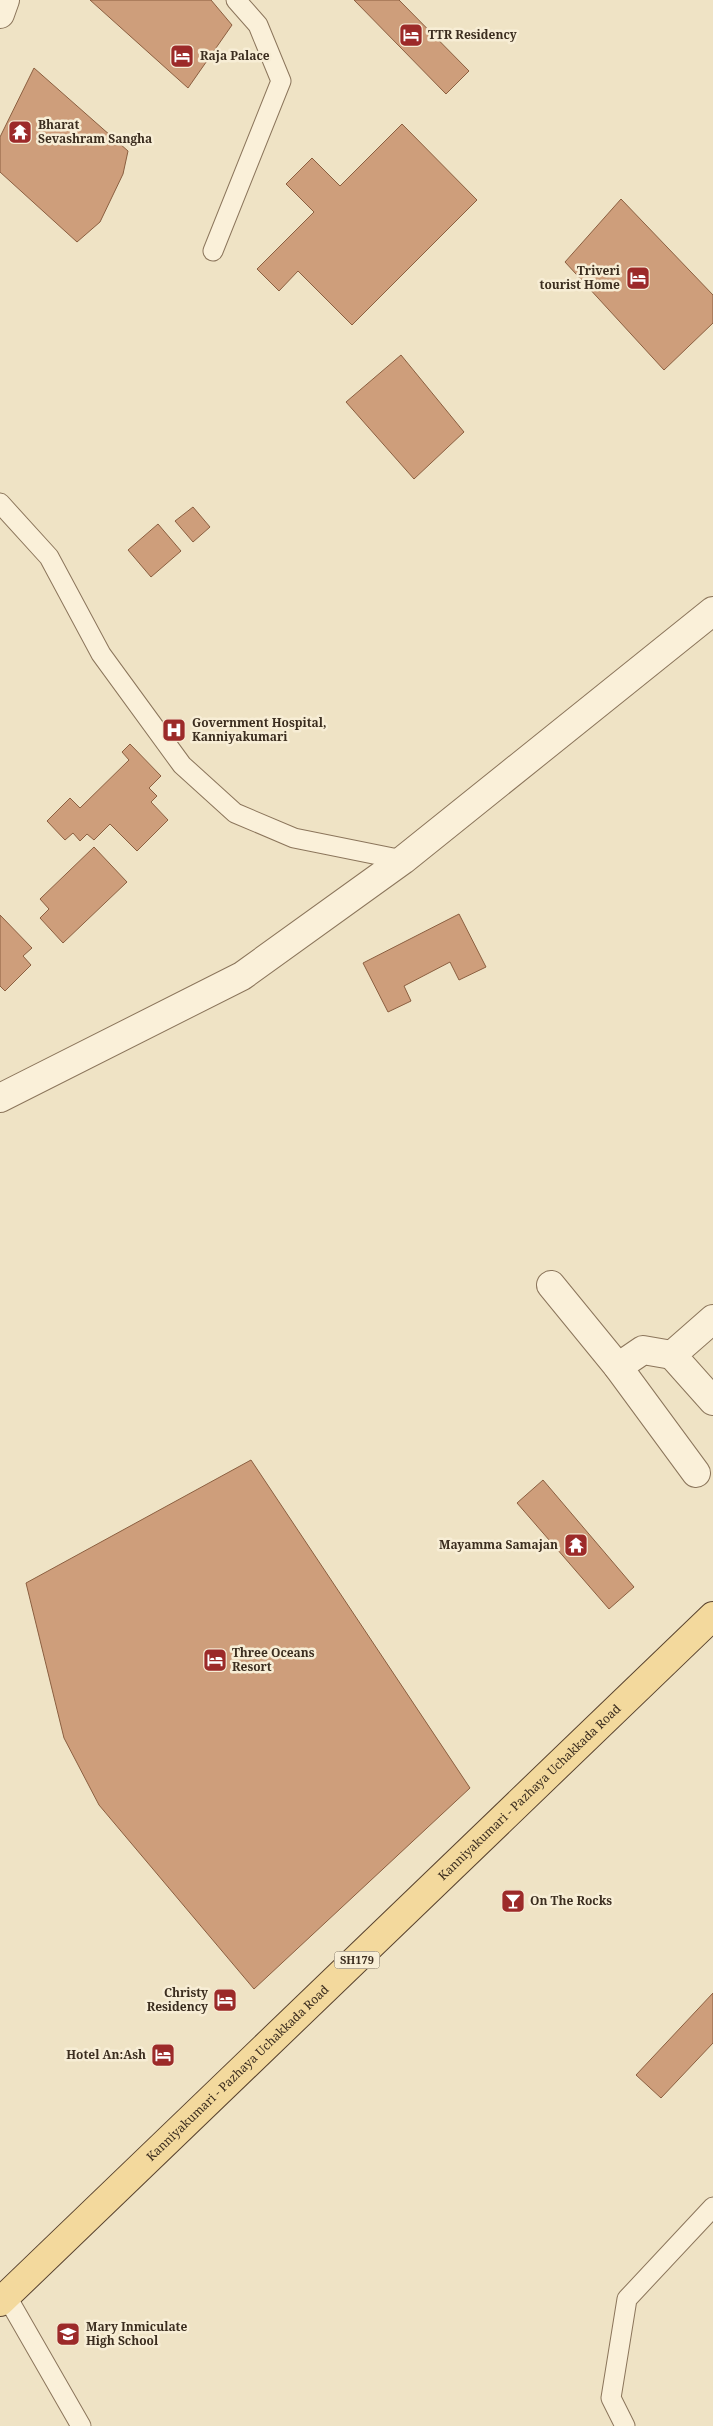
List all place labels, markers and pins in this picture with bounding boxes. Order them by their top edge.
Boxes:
hotel icon: TTR Residency [398,22,424,48]
place label: TTR Residency [428,26,517,43]
hotel icon: Raja Palace [169,43,195,69]
place label: Raja Palace [200,47,270,64]
place label: Bharat Sevashram Sangha [38,116,152,147]
temple icon: Bharat Sevashram Sangha [7,119,33,145]
place label: Triveri tourist Home [540,262,621,293]
hotel icon: Triveri tourist Home [625,265,651,291]
place label: Government Hospital, Kanniyakumari [192,714,326,745]
hospital icon: Government Hospital, Kanniyakumari [161,717,187,743]
temple icon: Mayamma Samajan [563,1532,589,1558]
place label: Mayamma Samajan [439,1536,558,1553]
place label: Three Oceans Resort [232,1644,315,1675]
hotel icon: Three Oceans Resort [202,1647,228,1673]
bar icon: On The Rocks [500,1888,526,1914]
place label: On The Rocks [530,1892,612,1909]
place label: Christy Residency [147,1984,208,2015]
hotel icon: Christy Residency [212,1987,238,2013]
hotel icon: Hotel An:Ash [150,2042,176,2068]
place label: Hotel An:Ash [66,2046,146,2063]
place label: Mary Inmiculate High School [86,2318,187,2349]
school or university icon: Mary Inmiculate High School [55,2321,81,2347]

